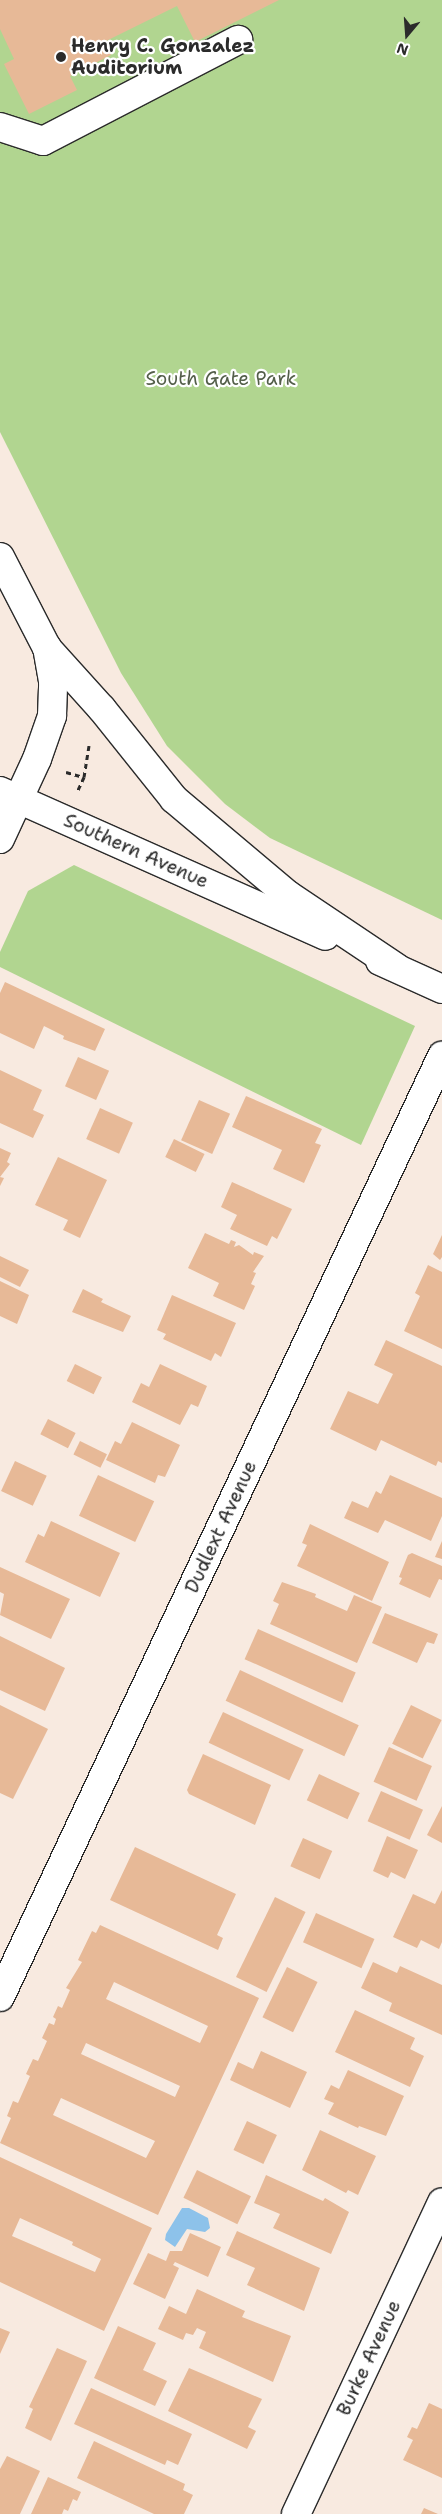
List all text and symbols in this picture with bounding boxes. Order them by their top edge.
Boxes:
north arrow [382,10,432,60]
place label: Henry C. Gonzalez Auditorium [71,35,254,79]
text: N [394,39,410,60]
marker: Henry C. Gonzalez Auditorium [55,51,67,63]
park label: South Gate Park [146,368,296,390]
street label: Southern Avenue [60,809,212,893]
street label: Dudlext Avenue [180,1457,262,1597]
street label: Burke Avenue [332,2297,406,2419]

